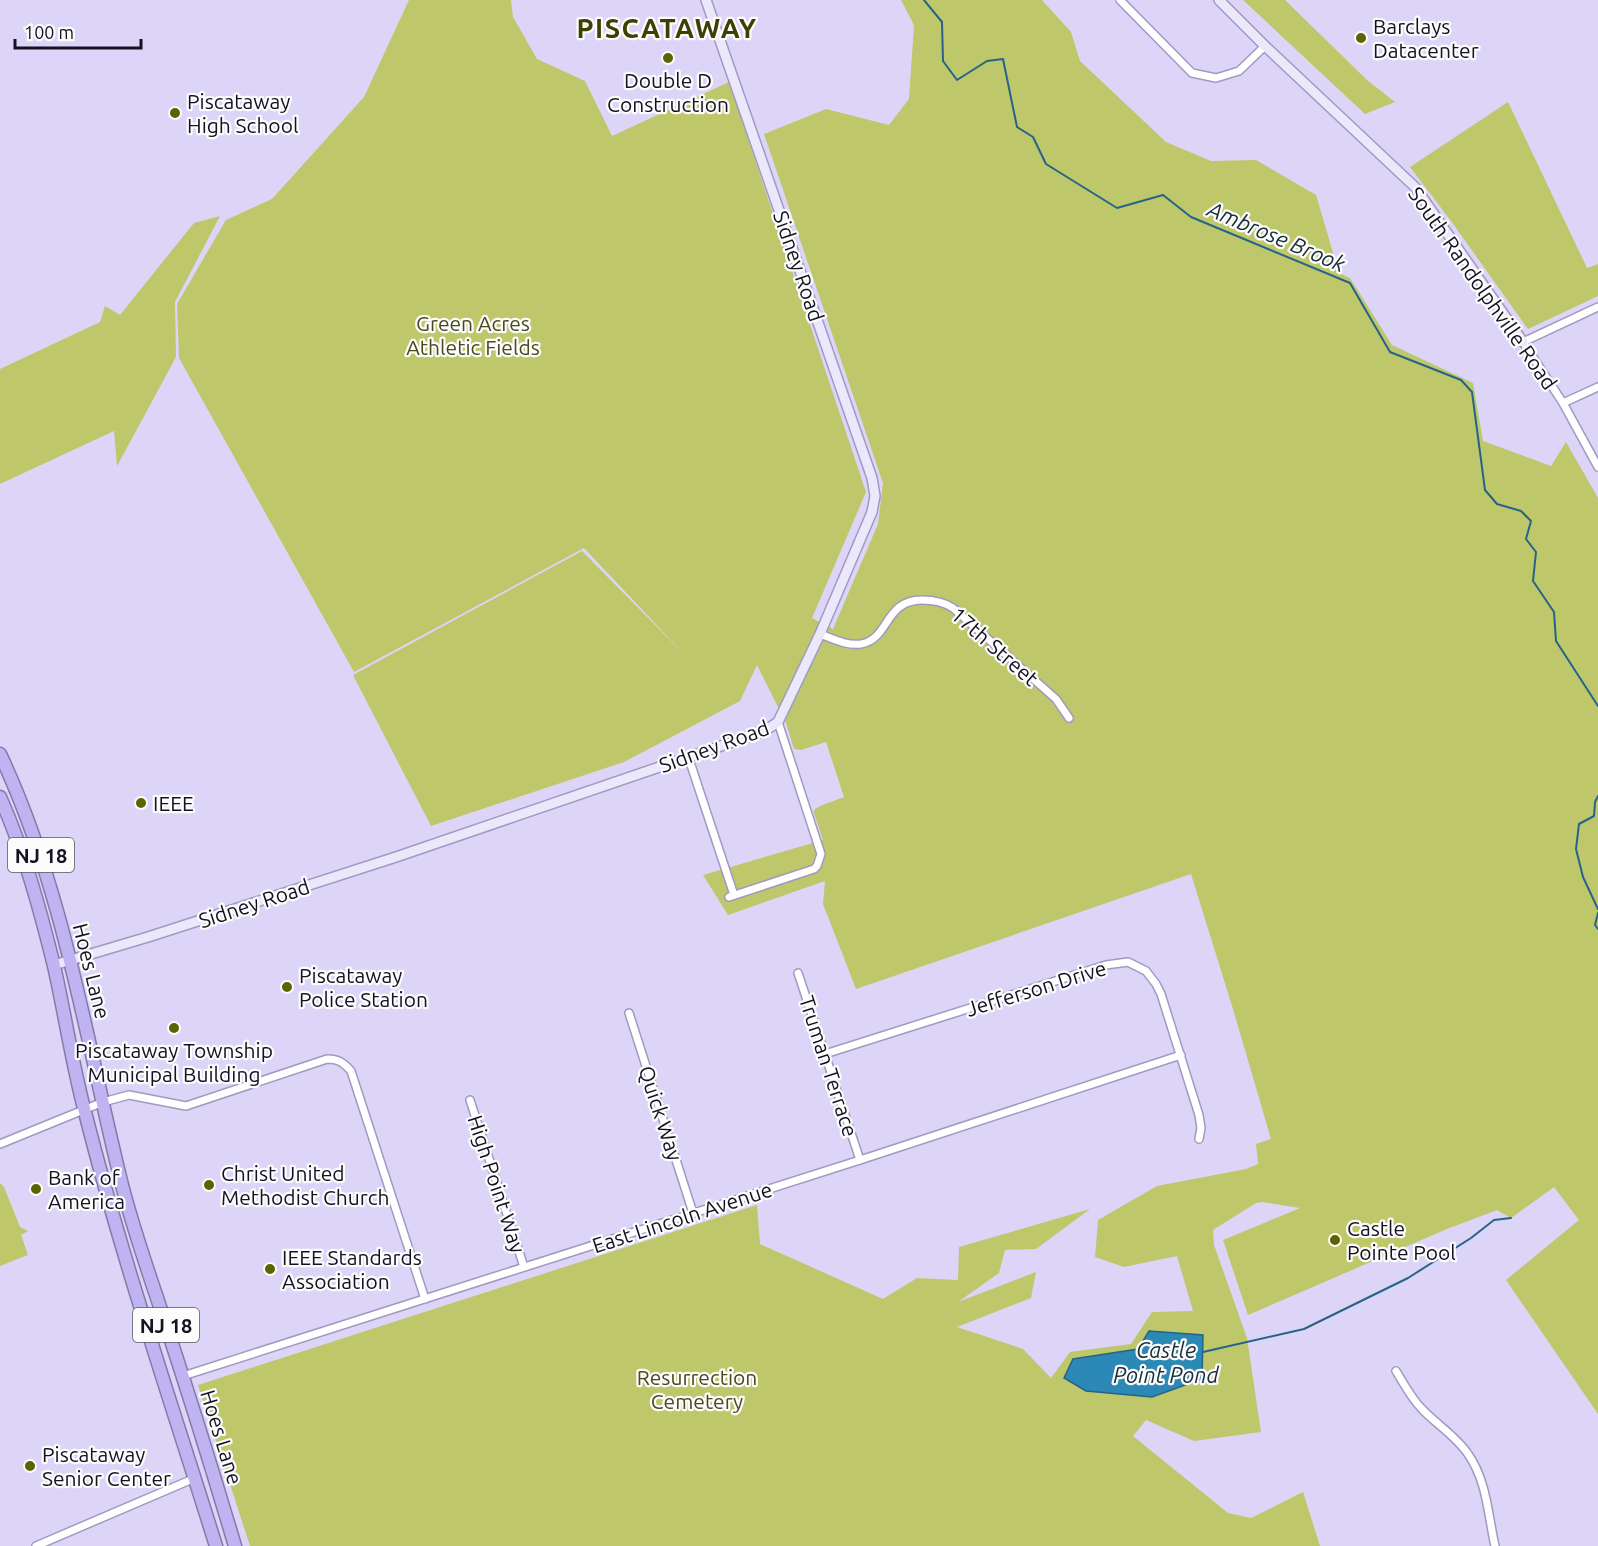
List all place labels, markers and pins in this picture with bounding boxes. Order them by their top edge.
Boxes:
place label: Barclays Datacenter [1373,14,1479,62]
marker: Barclays Datacenter [1354,31,1368,45]
marker: Double D Construction [661,51,675,65]
place label: Double D Construction [607,68,729,116]
place label: Piscataway High School [187,89,298,137]
marker: Piscataway High School [168,106,182,120]
place label: IEEE [153,791,194,815]
marker: IEEE [134,796,148,810]
place label: Piscataway Police Station [299,963,428,1011]
marker: Piscataway Police Station [280,980,294,994]
marker: Piscataway Township Municipal Building [167,1021,181,1035]
place label: Piscataway Township Municipal Building [75,1038,273,1086]
place label: Christ United Methodist Church [221,1161,389,1209]
place label: Bank of America [48,1165,125,1213]
marker: Christ United Methodist Church [202,1178,216,1192]
marker: Bank of America [29,1182,43,1196]
place label: Castle Pointe Pool [1347,1216,1456,1264]
marker: Castle Pointe Pool [1328,1233,1342,1247]
place label: IEEE Standards Association [282,1245,422,1293]
marker: IEEE Standards Association [263,1262,277,1276]
place label: Piscataway Senior Center [42,1442,171,1490]
marker: Piscataway Senior Center [23,1459,37,1473]

